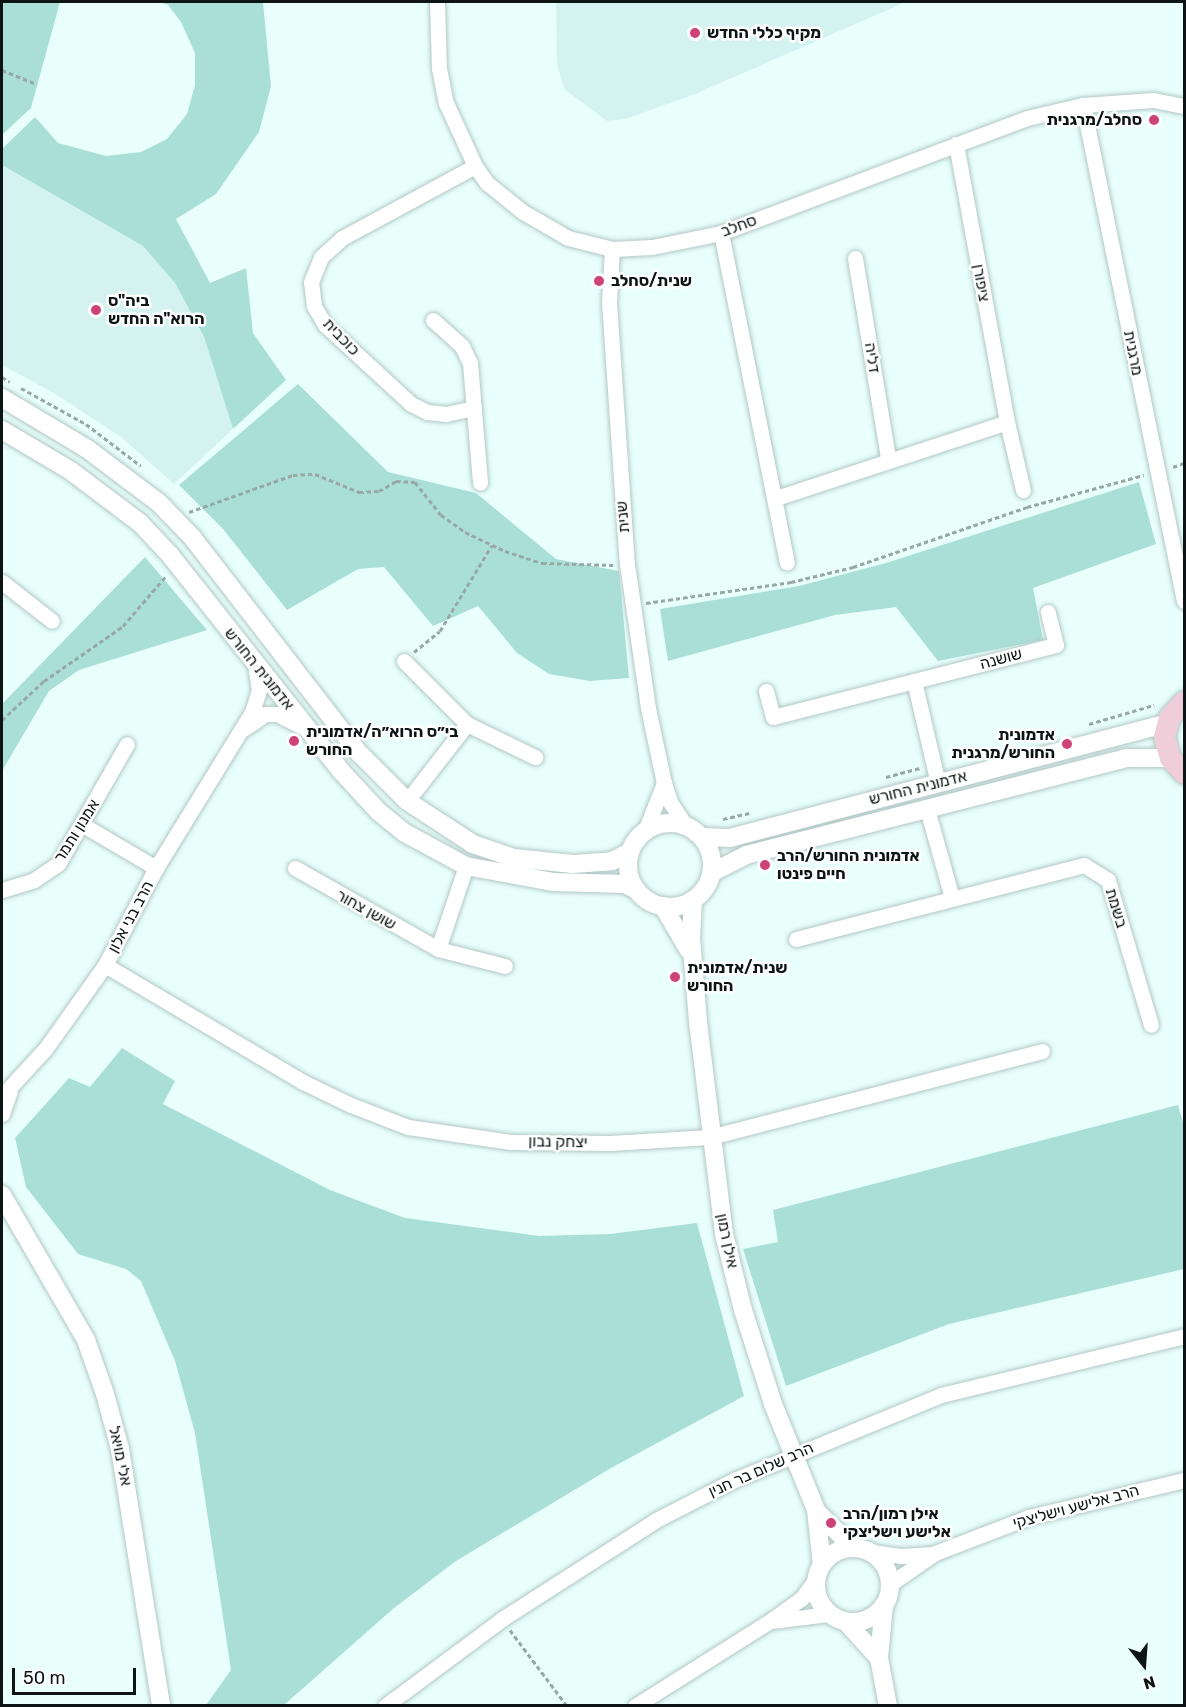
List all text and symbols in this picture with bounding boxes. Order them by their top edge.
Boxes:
place label: מקיף כללי החדש [707,23,821,43]
marker: מקיף כללי החדש [688,26,702,40]
place label: סחלב/מרגנית [1047,110,1142,130]
marker: סחלב/מרגנית [1147,113,1161,127]
street label: סחלב [718,211,760,241]
street label: ציפורן [968,263,994,303]
place label: שנית/סחלב [611,271,692,291]
marker: שנית/סחלב [592,274,606,288]
place label: ביה"ס הרוא"ה החדש [108,291,204,329]
marker: ביה"ס הרוא"ה החדש [89,303,103,317]
street label: כוכבית [319,314,363,360]
street label: מרגנית [1119,329,1147,377]
street label: דליה [860,341,884,375]
street label: שנית [612,500,634,534]
street label: אדמונית החורש [220,624,298,714]
street label: שושנה [978,644,1024,674]
place label: בי״ס הרוא״ה/אדמונית החורש [306,722,458,760]
place label: אדמונית החורש/מרגנית [951,725,1055,763]
marker: בי״ס הרוא״ה/אדמונית החורש [287,734,301,748]
marker: אדמונית החורש/מרגנית [1060,737,1074,751]
street label: אדמונית החורש [867,767,969,809]
street label: אמנון ותמר [50,796,104,866]
place label: אדמונית החורש/הרב חיים פינטו [777,846,920,884]
marker: אדמונית החורש/הרב חיים פינטו [758,858,772,872]
street label: הרב בני אלון [104,878,158,956]
street label: שושן צחור [333,886,399,934]
street label: בשמת [1101,886,1131,930]
place label: שנית/אדמונית החורש [687,958,787,996]
marker: שנית/אדמונית החורש [668,970,682,984]
street label: יצחק נבון [528,1132,588,1152]
street label: אילן רמון [712,1212,742,1270]
street label: אלי מויאל [104,1424,136,1488]
street label: הרב שלום בר חנין [705,1438,817,1502]
street label: הרב אלישע וישליצקי [1011,1481,1141,1533]
place label: אילן רמון/הרב אלישע וישליצקי [843,1504,951,1542]
marker: אילן רמון/הרב אלישע וישליצקי [824,1516,838,1530]
north arrow [1114,1635,1174,1695]
scale bar [15,1656,140,1694]
text: 50 m [23,1667,66,1689]
text: N [1141,1672,1158,1693]

